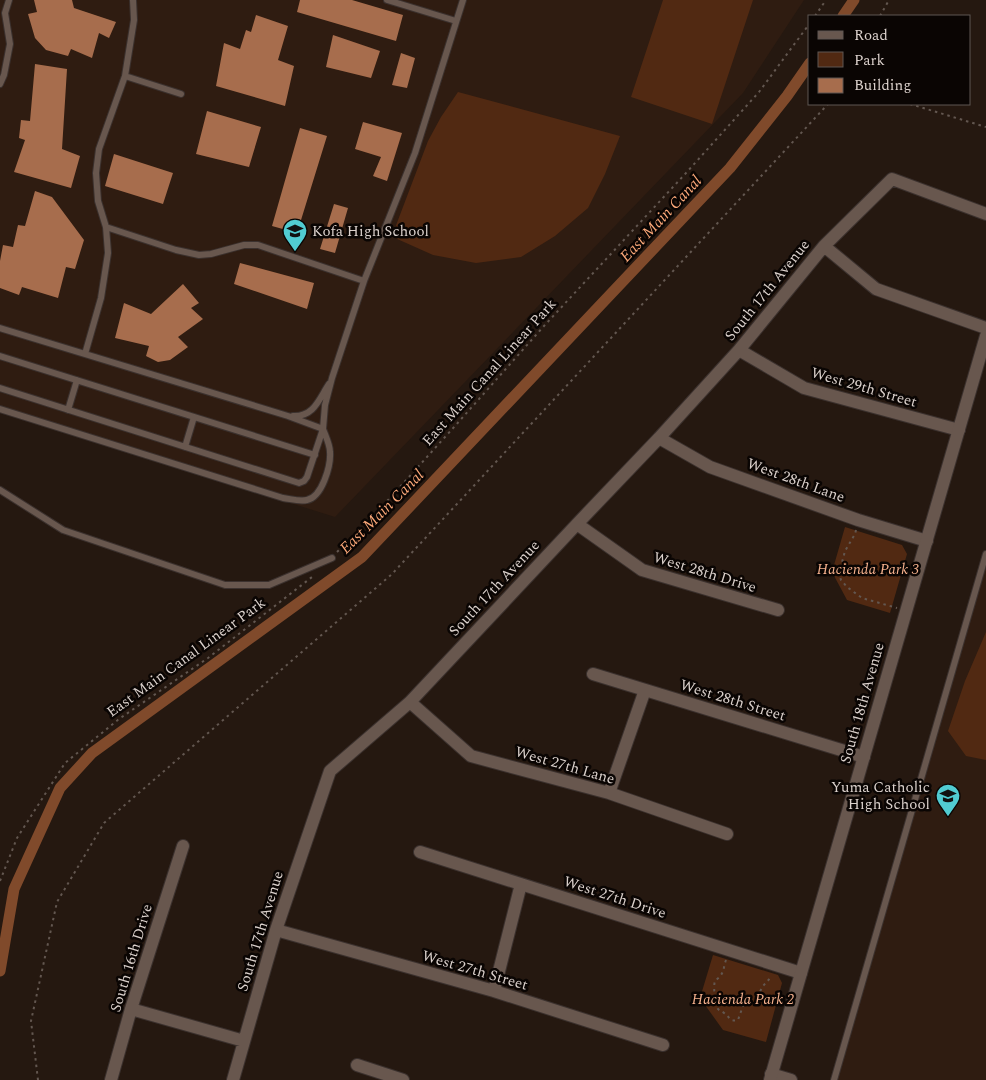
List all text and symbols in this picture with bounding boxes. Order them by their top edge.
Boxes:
legend [808,15,971,105]
text: Road [854,24,888,47]
text: Park [854,49,885,72]
text: Building [854,74,911,97]
water label: East Main Canal [614,170,707,268]
school or university icon: Kofa High School [282,218,308,252]
place label: Kofa High School [312,220,429,243]
street label: South 17th Avenue [719,235,816,346]
street label: East Main Canal Linear Park [417,293,562,451]
street label: West 29th Street [808,361,920,414]
street label: West 28th Lane [744,452,848,509]
water label: East Main Canal [334,464,430,560]
street label: South 17th Avenue [443,535,545,642]
street label: West 28th Drive [651,546,759,599]
park label: Hacienda Park 3 [817,558,919,581]
street label: East Main Canal Linear Park [102,592,271,723]
street label: South 18th Avenue [834,640,891,766]
street label: West 28th Street [677,674,788,727]
street label: West 27th Lane [512,740,617,791]
place label: Yuma Catholic High School [831,776,930,816]
school or university icon: Yuma Catholic High School [935,783,961,817]
street label: South 17th Avenue [231,868,290,994]
street label: West 27th Drive [561,870,669,925]
street label: South 16th Drive [104,901,159,1015]
street label: West 27th Street [419,944,531,997]
park label: Hacienda Park 2 [692,988,794,1011]

